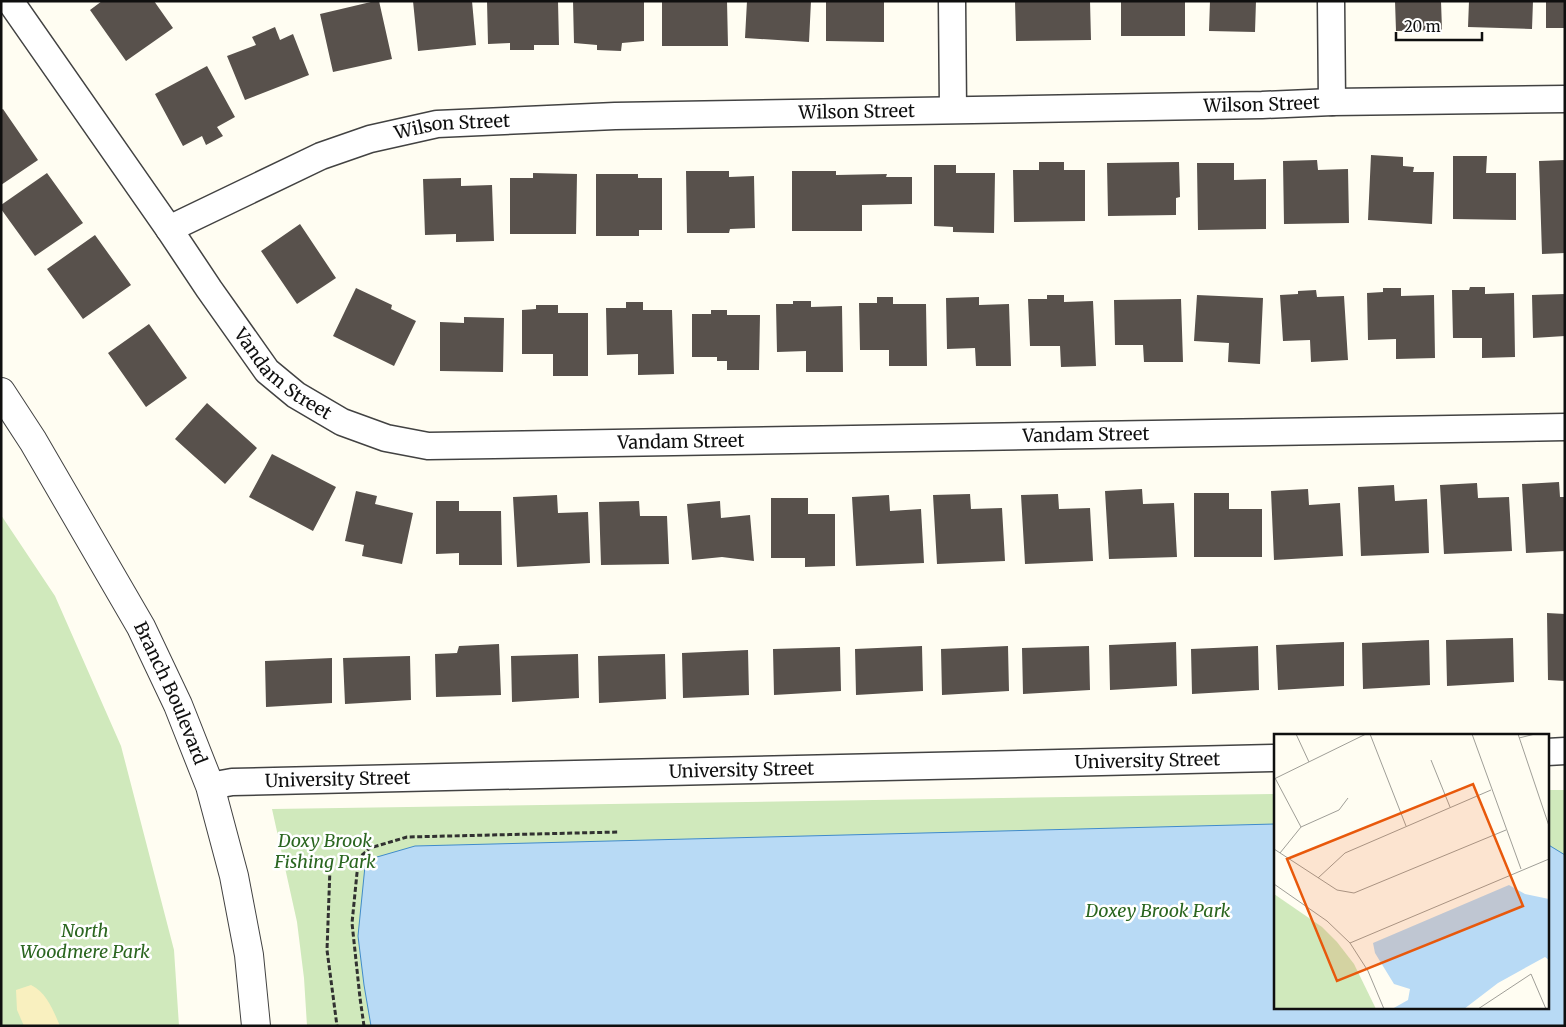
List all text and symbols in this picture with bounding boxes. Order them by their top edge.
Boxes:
scale bar [1396,10,1482,42]
text: 20 m [1404,17,1441,36]
street label: Wilson Street [1202,91,1320,117]
street label: Wilson Street [797,99,915,124]
street label: Wilson Street [391,109,510,144]
street label: Vandam Street [229,322,336,424]
street label: Vandam Street [1021,422,1150,447]
street label: Vandam Street [616,429,745,454]
street label: Branch Boulevard [129,618,212,768]
inset map [1274,734,1548,1010]
street label: University Street [1074,747,1220,774]
street label: University Street [669,757,814,783]
street label: University Street [265,766,411,792]
park label: Doxy Brook Fishing Park [273,829,376,873]
park label: Doxey Brook Park [1085,899,1231,922]
park label: North Woodmere Park [20,919,150,963]

